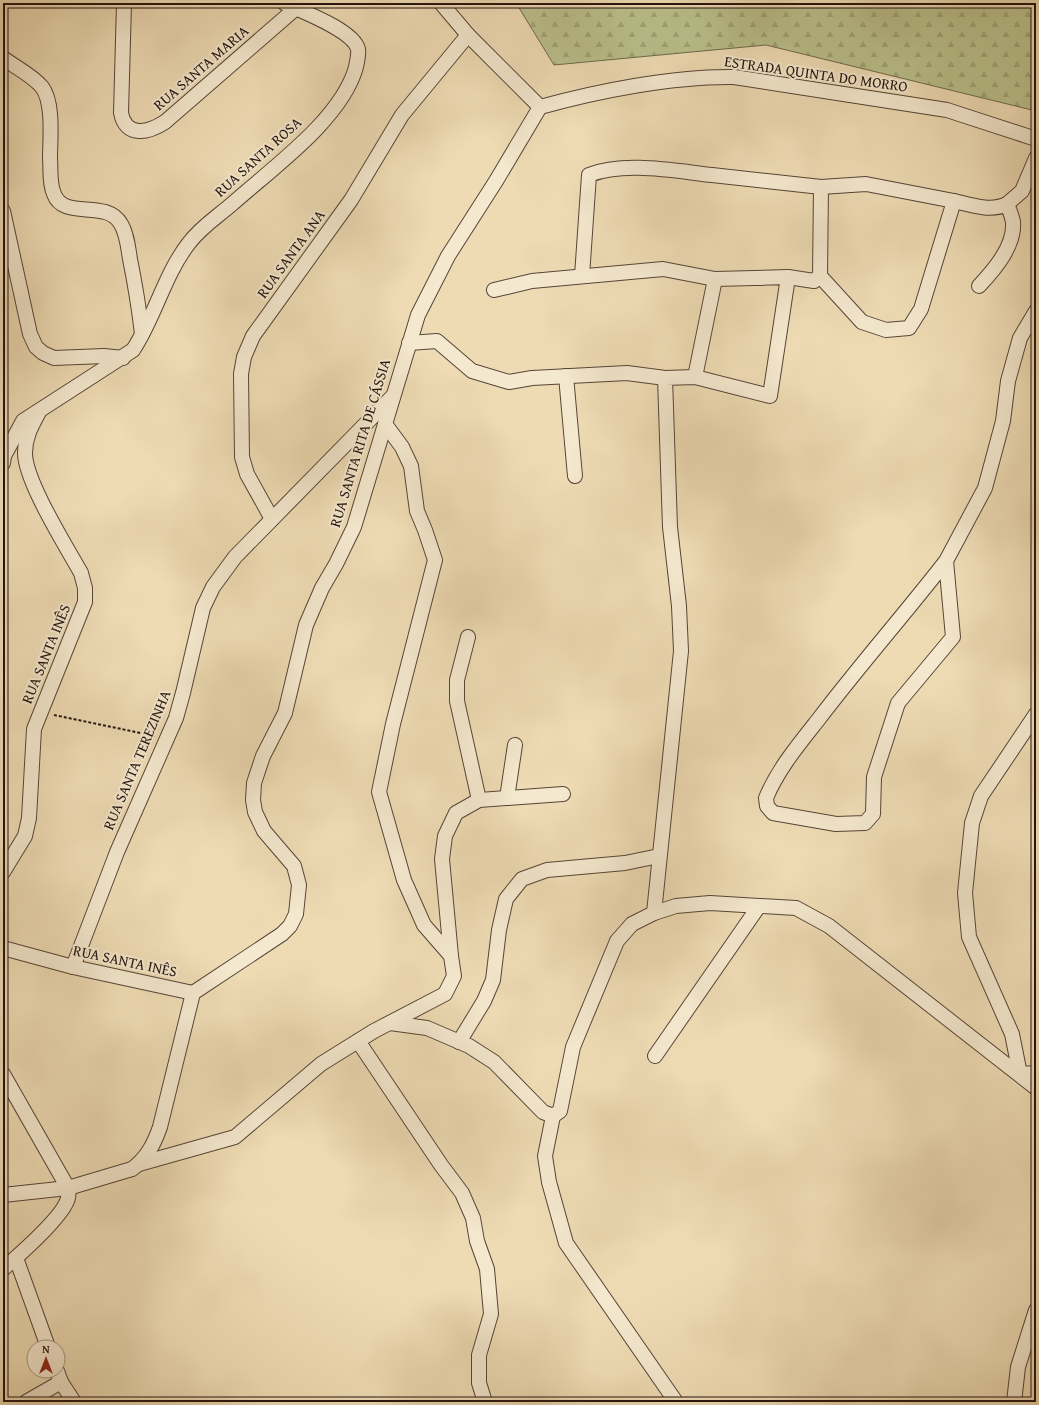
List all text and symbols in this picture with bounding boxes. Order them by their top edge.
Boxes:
street label: RUA SANTA MARIA [148,20,253,115]
street label: ESTRADA QUINTA DO MORRO [723,50,909,97]
street label: RUA SANTA ROSA [210,112,306,201]
street label: RUA SANTA ANA [251,205,330,302]
street label: RUA SANTA RITA DE CÁSSIA [324,356,395,530]
street label: RUA SANTA INÊS [16,601,75,707]
street label: RUA SANTA TEREZINHA [98,687,176,833]
street label: RUA SANTA INÊS [71,939,179,982]
north arrow [26,1339,66,1379]
text: N [42,1341,50,1357]

